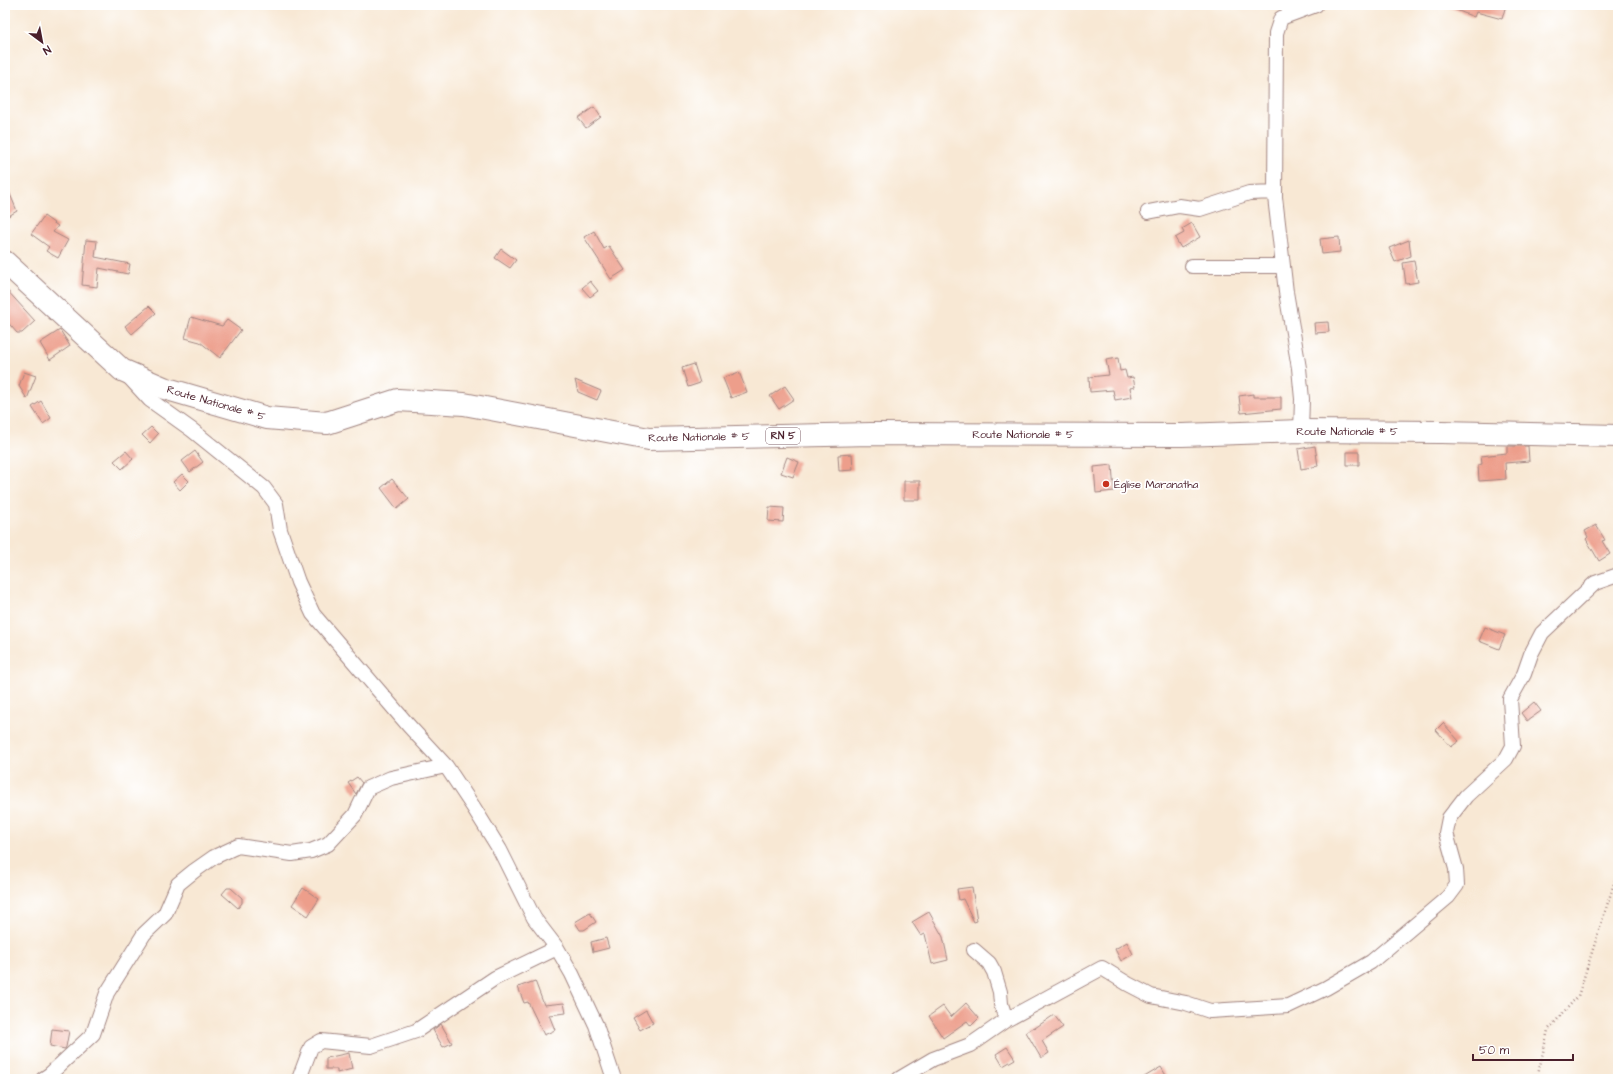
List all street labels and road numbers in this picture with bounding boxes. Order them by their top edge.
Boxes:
street label: Route Nationale # 5 [165,382,267,424]
street label: Route Nationale # 5 [1296,424,1398,439]
street label: Route Nationale # 5 [972,427,1074,442]
road number: RN 5 [766,428,800,444]
street label: Route Nationale # 5 [648,429,750,445]

